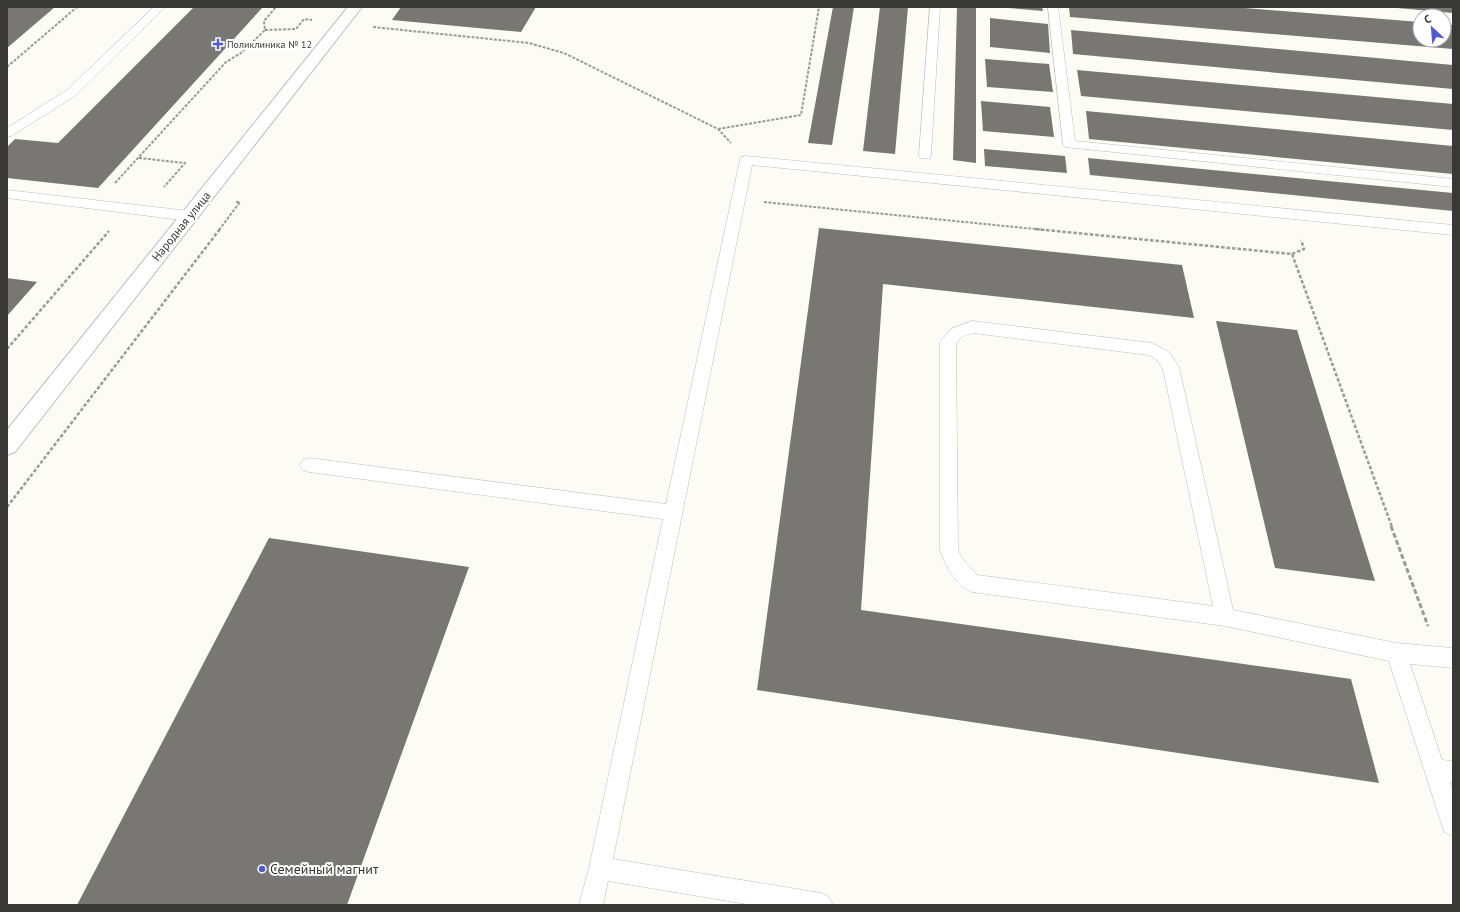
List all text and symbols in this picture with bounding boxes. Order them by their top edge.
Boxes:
north arrow [1412,8,1452,48]
text: С [1422,11,1433,27]
marker: Поликлиника № 12 [212,38,224,50]
place label: Поликлиника № 12 [227,38,312,51]
street label: Народная улица [148,188,214,264]
place label: Семейный магнит [270,860,379,878]
marker: Семейный магнит [257,864,267,874]

